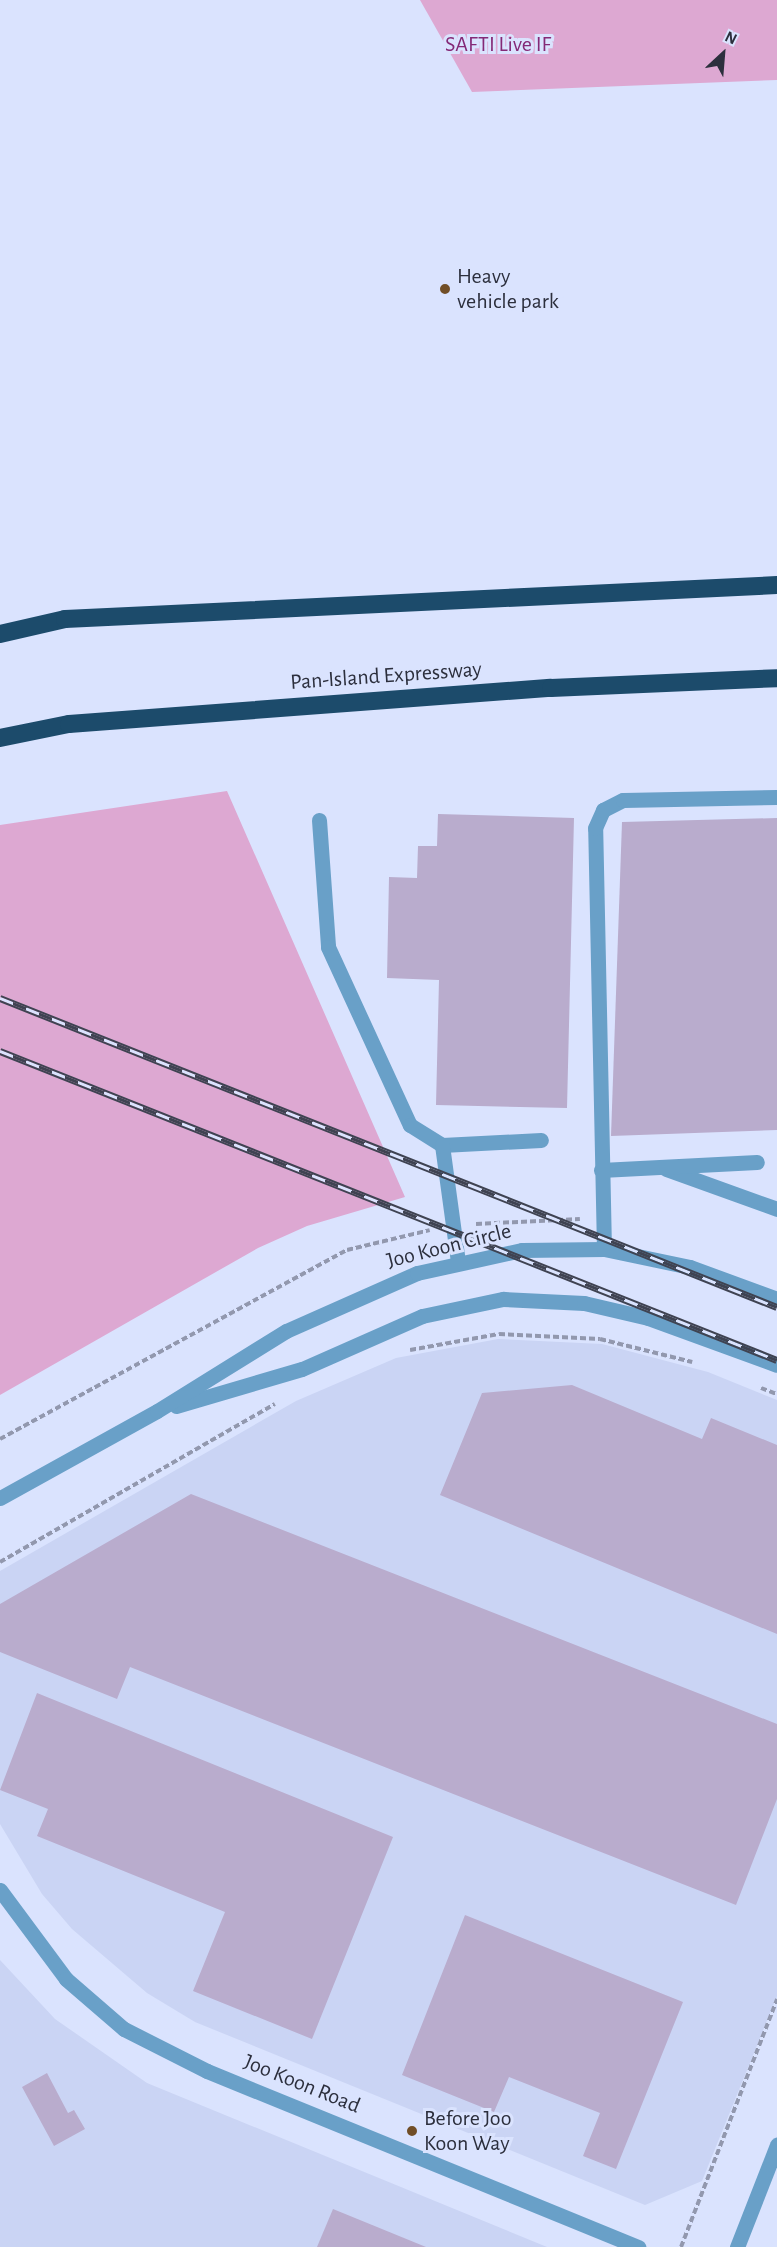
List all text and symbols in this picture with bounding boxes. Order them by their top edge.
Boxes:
north arrow [693,24,753,84]
text: N [722,28,739,47]
park label: SAFTI Live IF [445,32,551,58]
place label: Heavy vehicle park [457,263,559,314]
marker: Heavy vehicle park [438,282,452,296]
street label: Pan-Island Expressway [289,656,483,696]
street label: Joo Koon Circle [384,1218,514,1274]
street label: Joo Koon Road [240,2049,364,2119]
place label: Before Joo Koon Way [424,2105,511,2156]
marker: Before Joo Koon Way [405,2124,419,2138]

